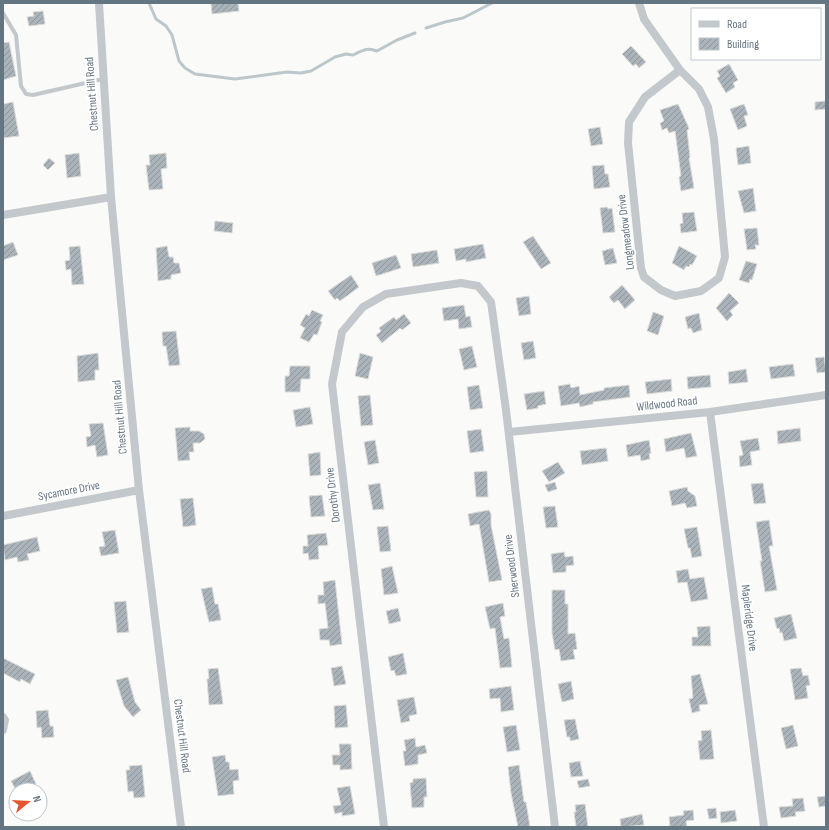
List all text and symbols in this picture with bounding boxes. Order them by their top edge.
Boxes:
legend [691,8,821,60]
text: Road [727,17,747,32]
text: Building [727,37,759,52]
street label: Chestnut Hill Road [82,56,102,132]
street label: Longmeadow Drive [614,193,638,271]
street label: Chestnut Hill Road [109,379,131,455]
street label: Wildwood Road [636,393,698,415]
street label: Dorothy Drive [322,466,344,523]
street label: Sycamore Drive [37,478,101,504]
street label: Sherwood Drive [501,534,523,598]
street label: Mapleridge Drive [737,584,761,652]
street label: Chestnut Hill Road [170,698,194,774]
north arrow [8,782,48,822]
text: N [30,794,44,804]

